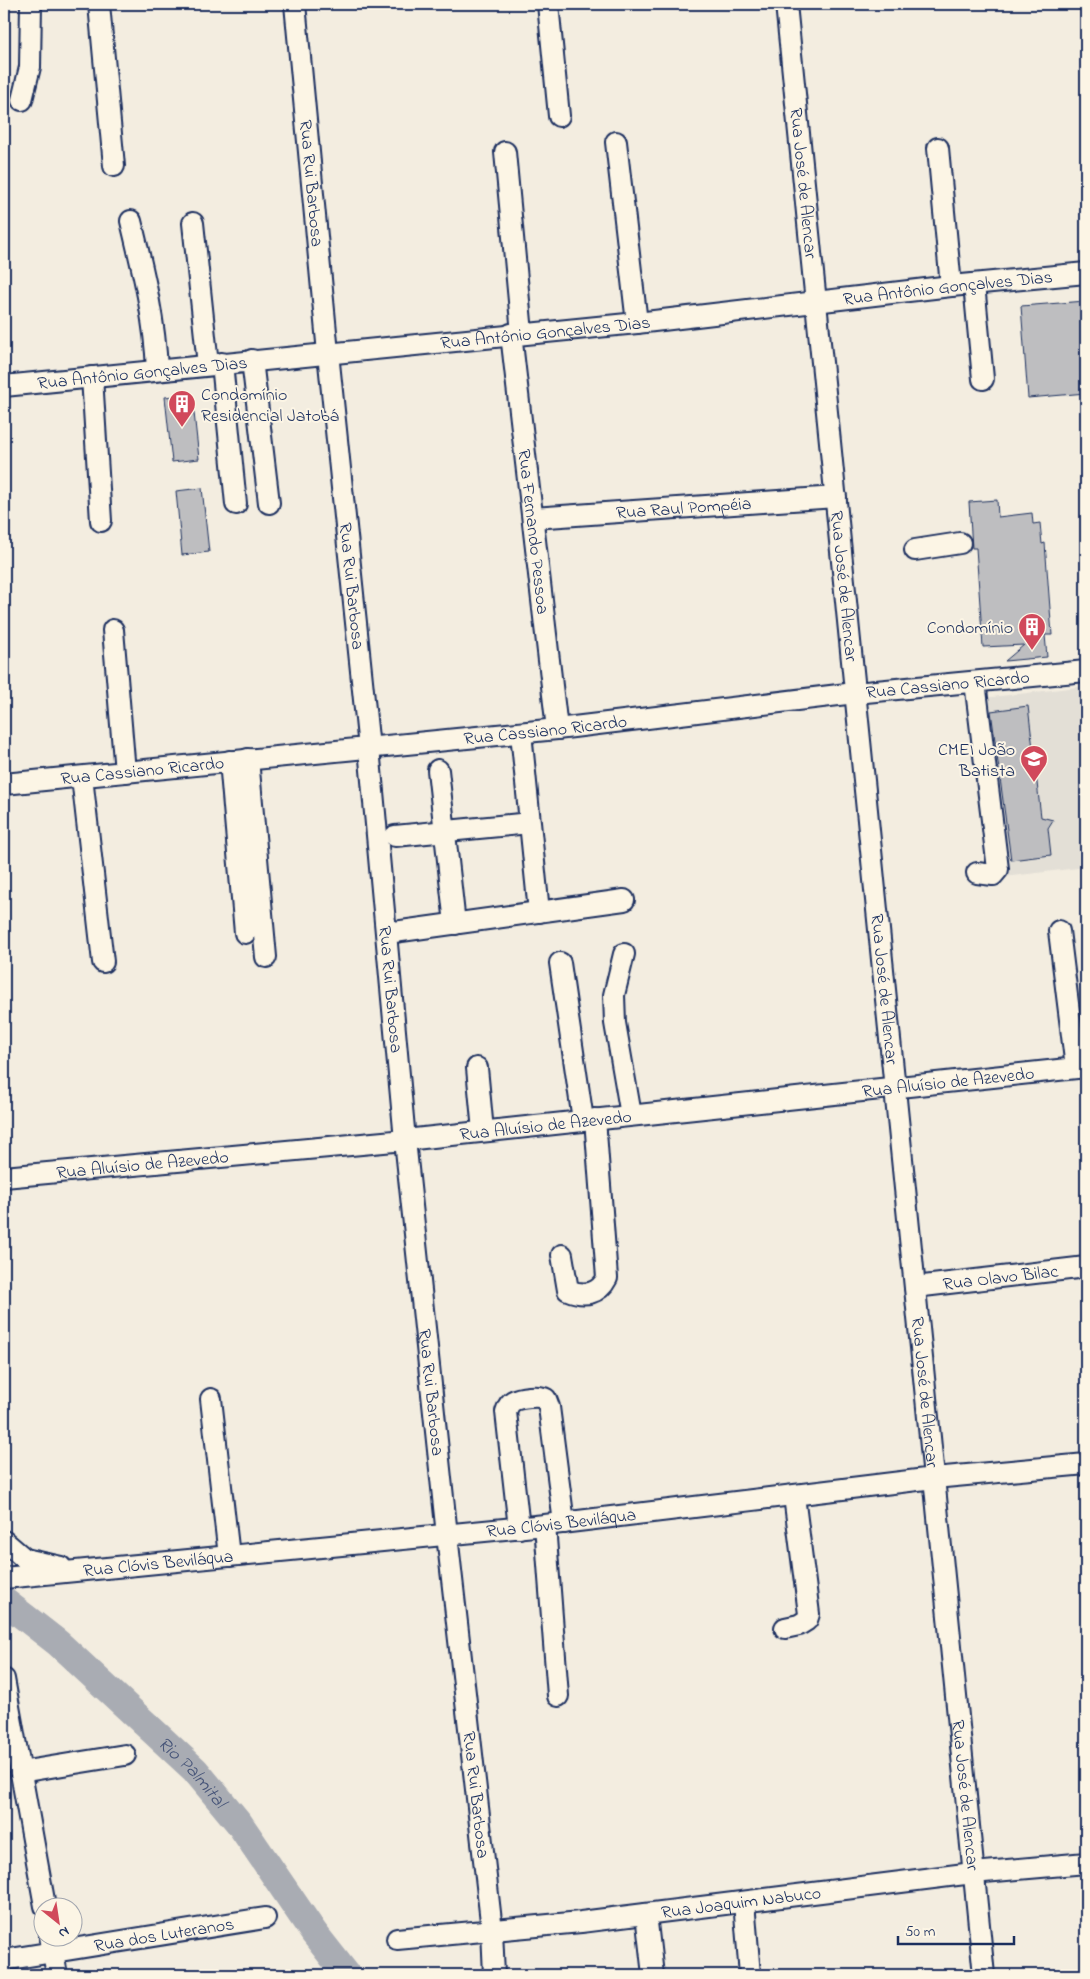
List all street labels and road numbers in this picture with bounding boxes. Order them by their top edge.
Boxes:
street label: Rua José de Alencar [781,107,823,260]
street label: Rua Rui Barbosa [291,119,329,248]
street label: Rua Antônio Gonçalves Dias [842,265,1054,314]
street label: Rua Antônio Gonçalves Dias [439,311,652,357]
street label: Rua Antônio Gonçalves Dias [36,351,249,398]
street label: Rua Fernando Pessoa [510,448,555,616]
street label: Rua Raul Pompéia [615,492,752,527]
street label: Rua José de Alencar [822,510,863,663]
street label: Rua Rui Barbosa [331,522,370,651]
street label: Rua Cassiano Ricardo [865,665,1031,707]
street label: Rua Cassiano Ricardo [463,710,629,753]
street label: Rua Cassiano Ricardo [60,751,226,793]
street label: Rua José de Alencar [862,913,904,1066]
street label: Rua Rui Barbosa [370,925,408,1054]
street label: Rua Aluísio de Azevedo [861,1062,1036,1106]
street label: Rua Aluísio de Azevedo [458,1105,633,1149]
street label: Rua Aluísio de Azevedo [55,1145,230,1187]
street label: Rua Olavo Bilac [942,1259,1060,1299]
street label: Rua José de Alencar [903,1316,944,1469]
street label: Rua Rui Barbosa [410,1328,450,1457]
street label: Rua Clóvis Beviláqua [485,1503,638,1546]
street label: Rua Clóvis Beviláqua [82,1545,235,1585]
street label: Rua José de Alencar [943,1719,984,1872]
street label: Rua Rui Barbosa [454,1730,495,1860]
street label: Rua Joaquim Nabuco [660,1881,823,1927]
street label: Rua dos Luteranos [92,1912,236,1960]

